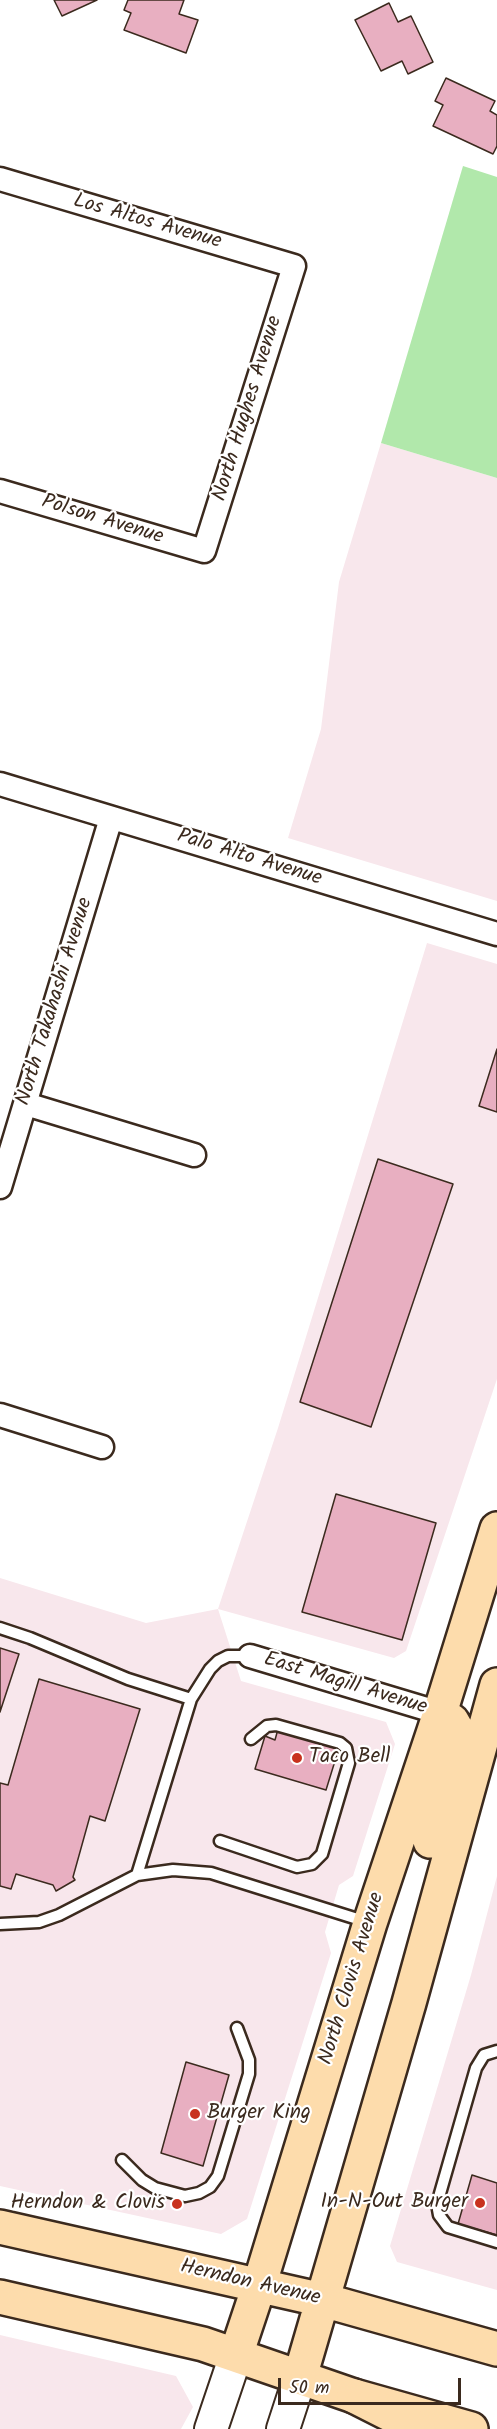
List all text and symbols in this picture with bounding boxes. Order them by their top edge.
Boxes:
street label: Los Altos Avenue [70,190,224,256]
street label: North Hughes Avenue [209,313,289,505]
street label: Polson Avenue [38,491,166,551]
street label: Palo Alto Avenue [174,825,324,893]
street label: North Takahashi Avenue [12,895,100,1109]
street label: East Magill Avenue [260,1648,430,1722]
place label: Taco Bell [309,1745,390,1771]
marker: Taco Bell [290,1751,304,1765]
street label: North Clovis Avenue [315,1890,391,2068]
place label: Burger King [207,2101,311,2127]
marker: Burger King [188,2107,202,2121]
place label: In-N-Out Burger [320,2190,468,2216]
place label: Herndon & Clovis [10,2191,165,2217]
marker: In-N-Out Burger [473,2196,487,2210]
marker: Herndon & Clovis [170,2197,184,2211]
street label: Herndon Avenue [177,2256,323,2312]
scale bar [281,2366,464,2404]
text: 50 m [289,2374,329,2403]

